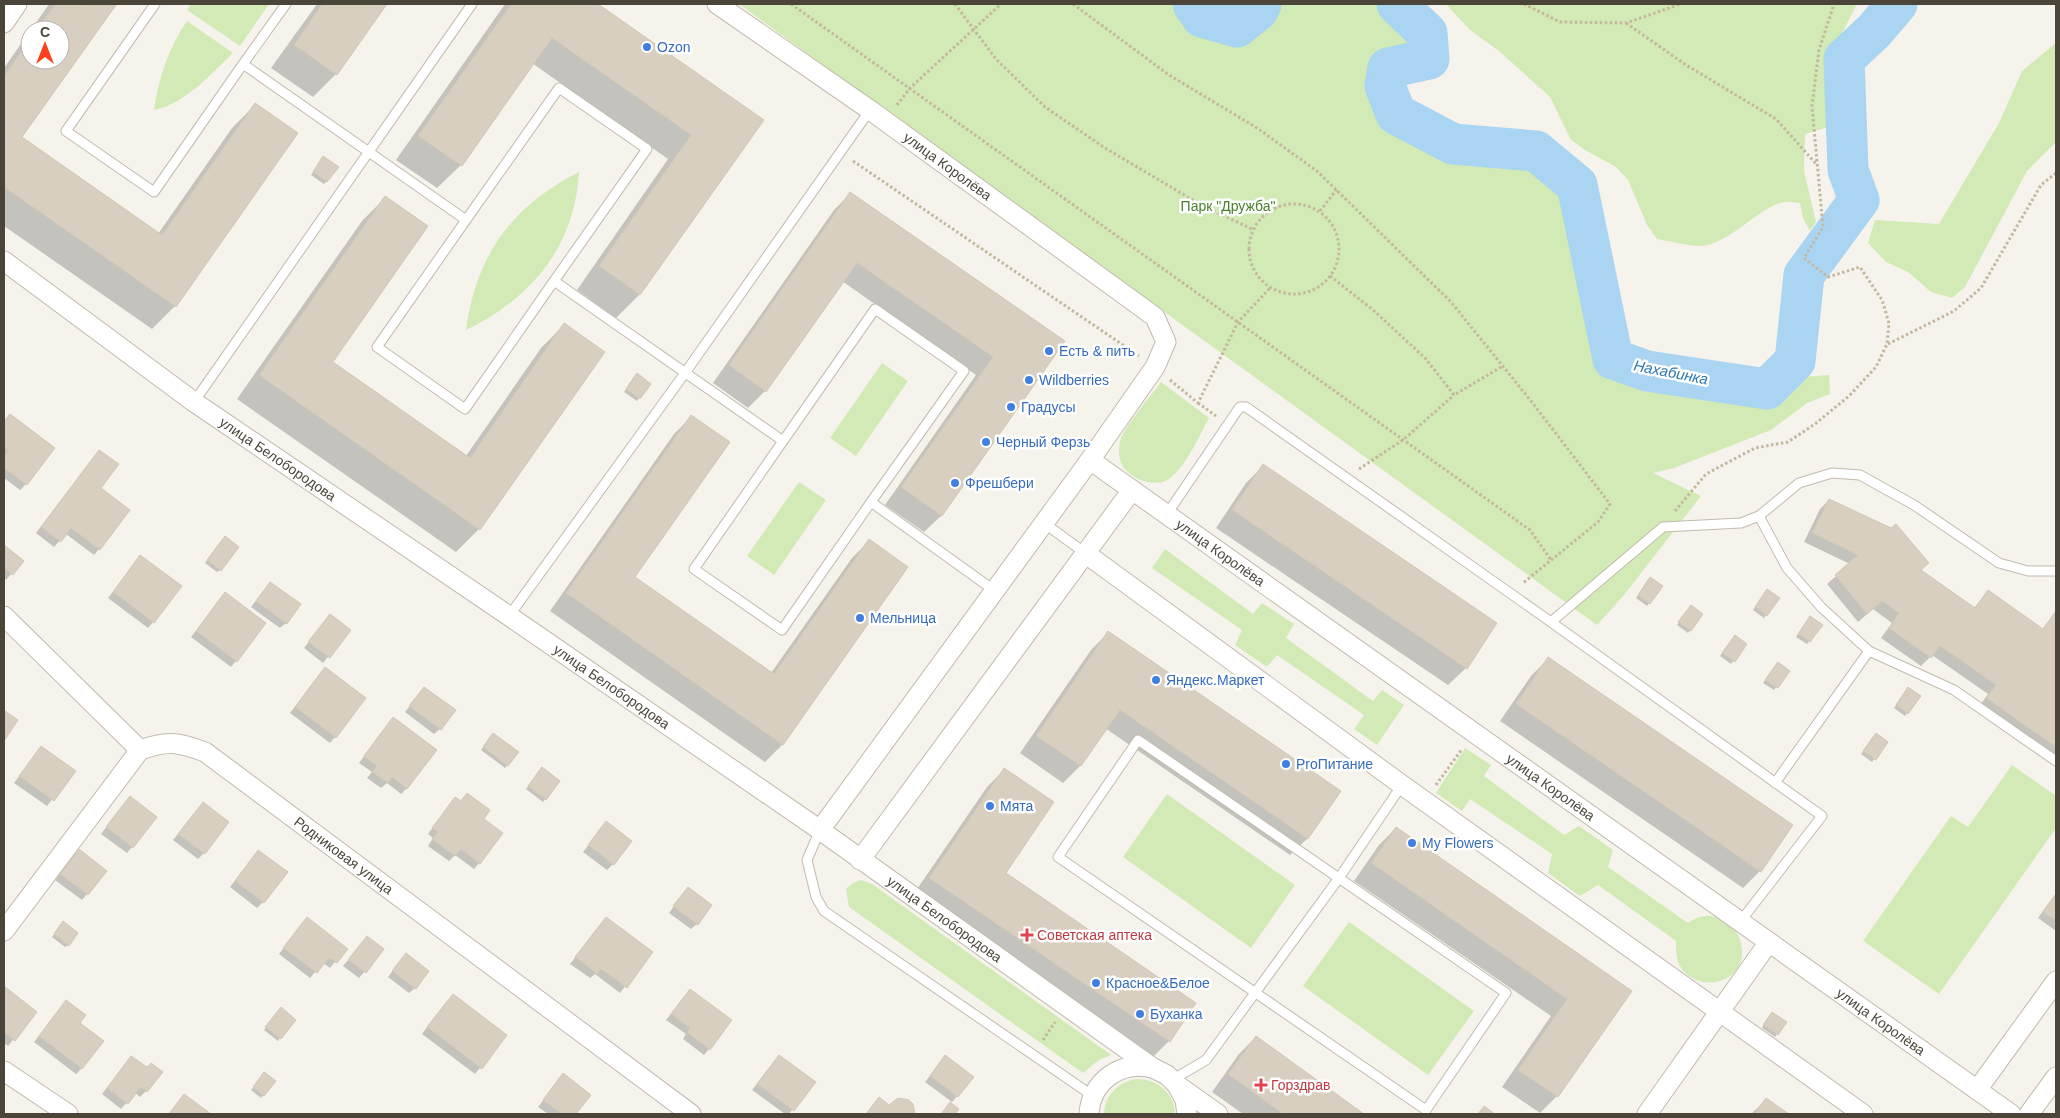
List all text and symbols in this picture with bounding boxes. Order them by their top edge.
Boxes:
north arrow [20,20,70,70]
text: С [40,24,50,40]
place label: Ozon [657,39,690,55]
marker: Ozon [641,41,653,53]
street label: улица Королёва [901,129,995,204]
park label: Парк "Дружба" [1181,198,1275,214]
place label: Есть & пить [1059,343,1135,359]
marker: Есть & пить [1043,345,1055,357]
water label: Нахабинка [1632,356,1710,388]
place label: Wildberries [1039,372,1109,388]
marker: Wildberries [1023,374,1035,386]
place label: Градусы [1021,399,1075,415]
marker: Градусы [1005,401,1017,413]
street label: улица Белобородова [217,414,339,504]
place label: Черный Ферзь [996,434,1090,450]
marker: Черный Ферзь [980,436,992,448]
place label: Фрешбери [965,475,1034,491]
marker: Фрешбери [949,477,961,489]
street label: улица Королёва [1173,516,1268,590]
place label: Мельница [870,610,936,626]
marker: Мельница [854,612,866,624]
street label: улица Белобородова [551,641,673,732]
place label: Яндекс.Маркет [1166,672,1265,688]
marker: Яндекс.Маркет [1150,674,1162,686]
street label: улица Королёва [1503,750,1598,824]
place label: ProПитание [1296,756,1373,772]
marker: ProПитание [1280,758,1292,770]
place label: Мята [1000,798,1033,814]
marker: Мята [984,800,996,812]
street label: Родниковая улица [291,813,396,897]
place label: My Flowers [1422,835,1494,851]
marker: My Flowers [1406,837,1418,849]
street label: улица Белобородова [884,873,1005,966]
place label: Советская аптека [1037,927,1152,943]
marker: Советская аптека [1021,929,1033,941]
place label: Красное&Белое [1106,975,1210,991]
marker: Красное&Белое [1090,977,1102,989]
street label: улица Королёва [1834,985,1928,1059]
place label: Буханка [1150,1006,1203,1022]
marker: Буханка [1134,1008,1146,1020]
place label: Горздрав [1271,1077,1330,1093]
marker: Горздрав [1255,1079,1267,1091]

